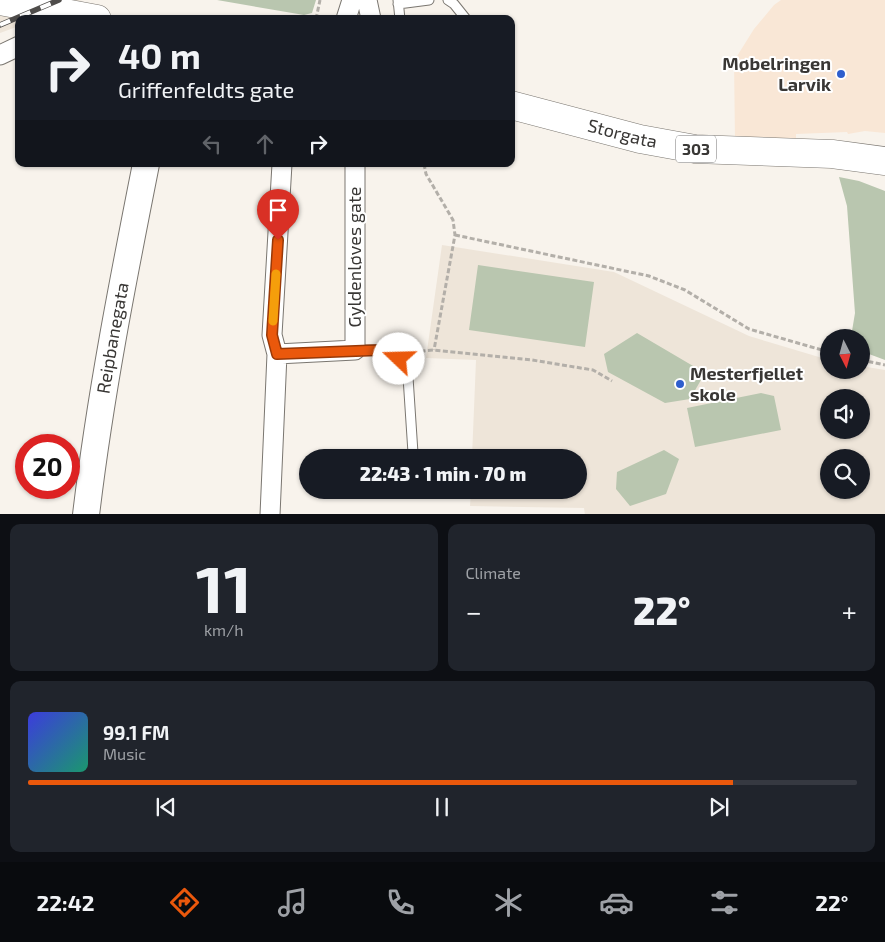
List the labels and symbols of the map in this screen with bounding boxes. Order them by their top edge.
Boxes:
place label: Møbelringen Larvik [722,52,831,95]
marker: Møbelringen Larvik [835,68,847,80]
street label: Storgata [585,114,659,152]
road number: 303 [676,136,716,162]
street label: Gyldenløves gate [343,187,365,327]
pin [257,189,299,240]
street label: Reipbanegata [91,280,133,395]
north arrow [820,329,870,379]
position arrow [372,332,424,384]
place label: Mesterfjellet skole [690,362,804,405]
marker: Mesterfjellet skole [674,378,686,390]
speed limit sign: 20 [15,434,80,499]

